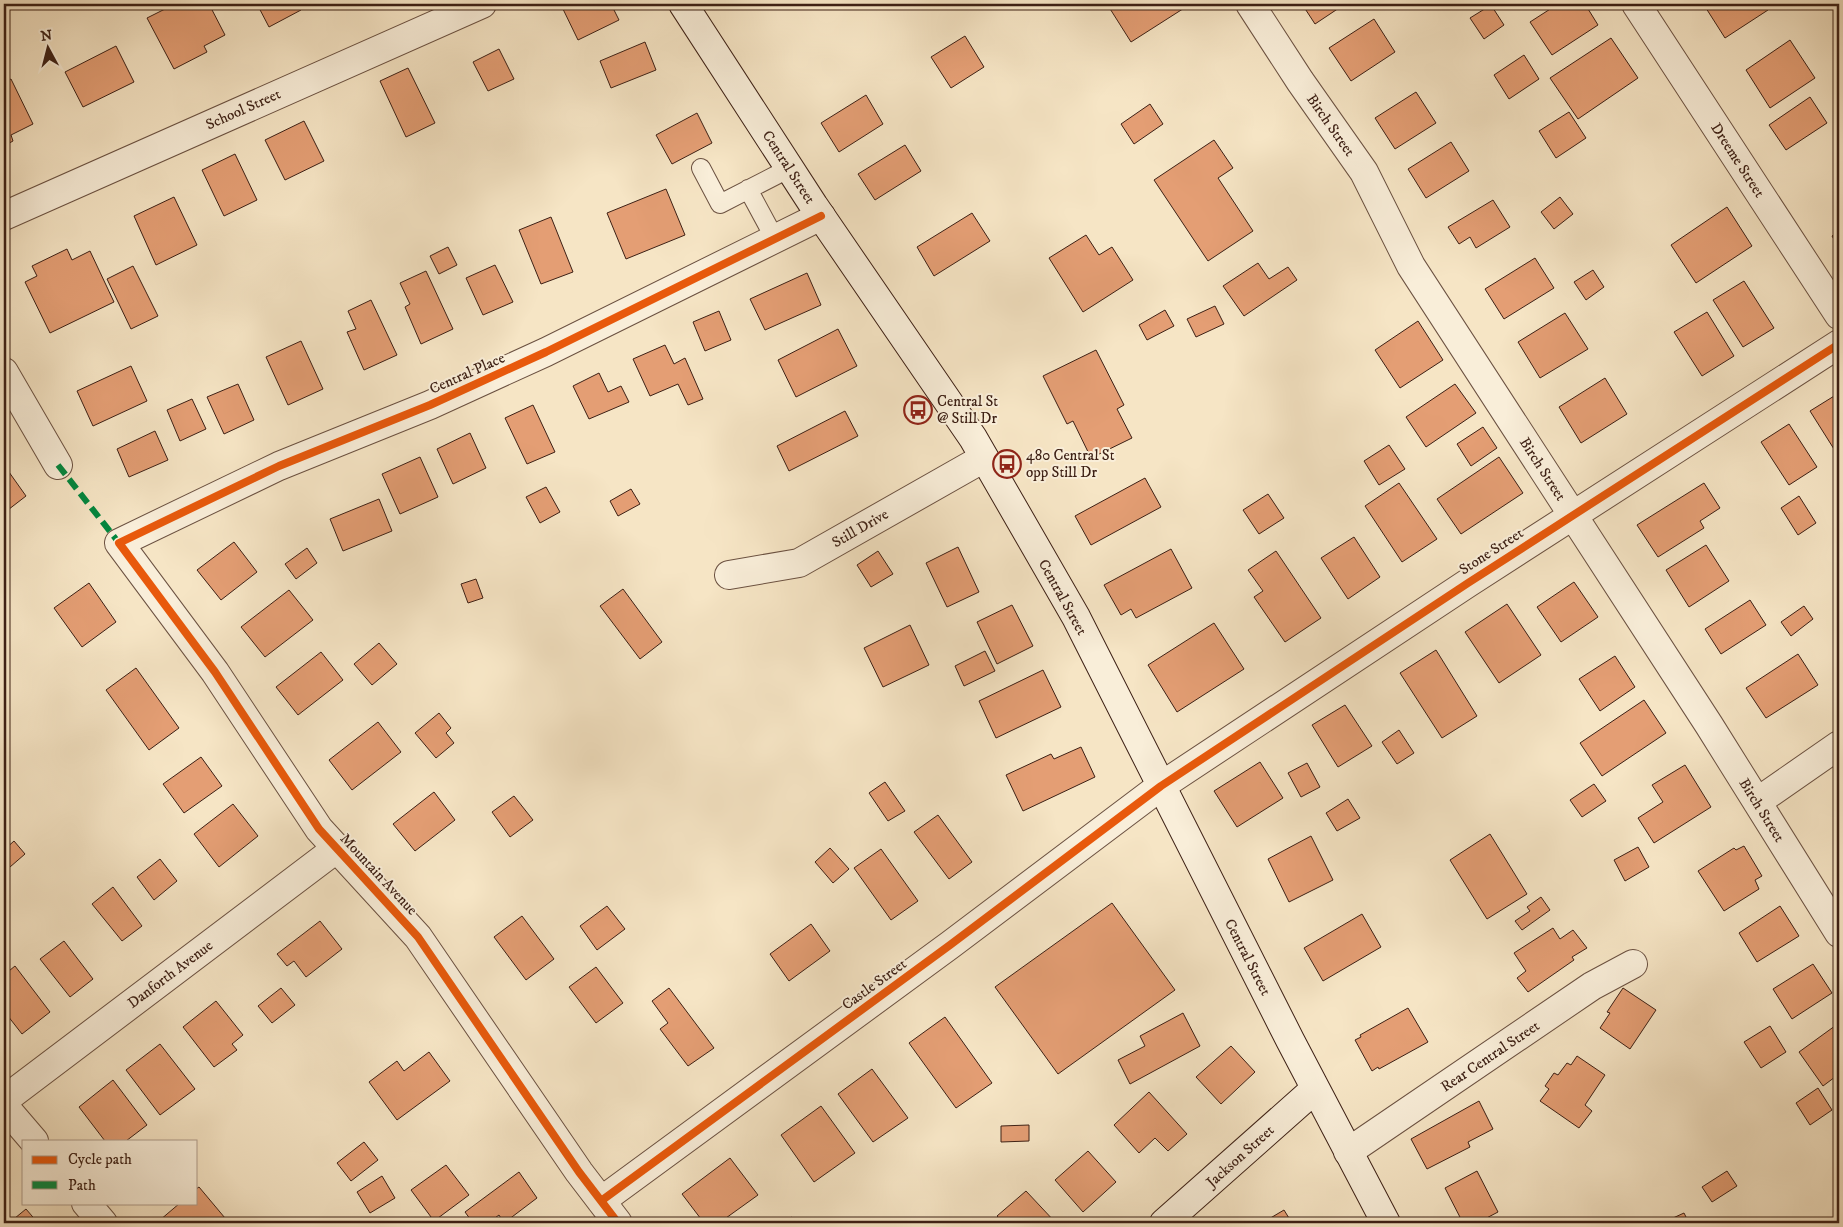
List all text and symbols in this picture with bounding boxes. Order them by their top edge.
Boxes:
north arrow [22,22,72,72]
text: N [40,26,54,46]
street label: School Street [203,84,284,134]
street label: Birch Street [1302,90,1359,160]
street label: Dreeme Street [1706,119,1769,201]
street label: Central Street [758,127,819,208]
street label: Central Place [427,348,508,399]
place label: Central St @ Still Dr [937,392,998,428]
bus stop icon: Central St @ Still Dr [903,395,933,425]
street label: Birch Street [1515,434,1570,505]
place label: 480 Central St opp Still Dr [1026,446,1115,482]
bus stop icon: 480 Central St opp Still Dr [992,449,1022,479]
street label: Still Drive [829,505,892,552]
street label: Stone Street [1456,524,1527,579]
street label: Central Street [1034,556,1091,639]
street label: Birch Street [1734,775,1789,846]
street label: Mountain Avenue [336,829,421,919]
street label: Central Street [1220,916,1275,999]
street label: Danforth Avenue [124,936,217,1013]
street label: Castle Street [838,954,911,1014]
street label: Rear Central Street [1437,1016,1543,1096]
street label: Jackson Street [1201,1121,1278,1193]
legend [22,1140,198,1204]
text: Cycle path [68,1150,132,1169]
text: Path [68,1176,96,1195]

